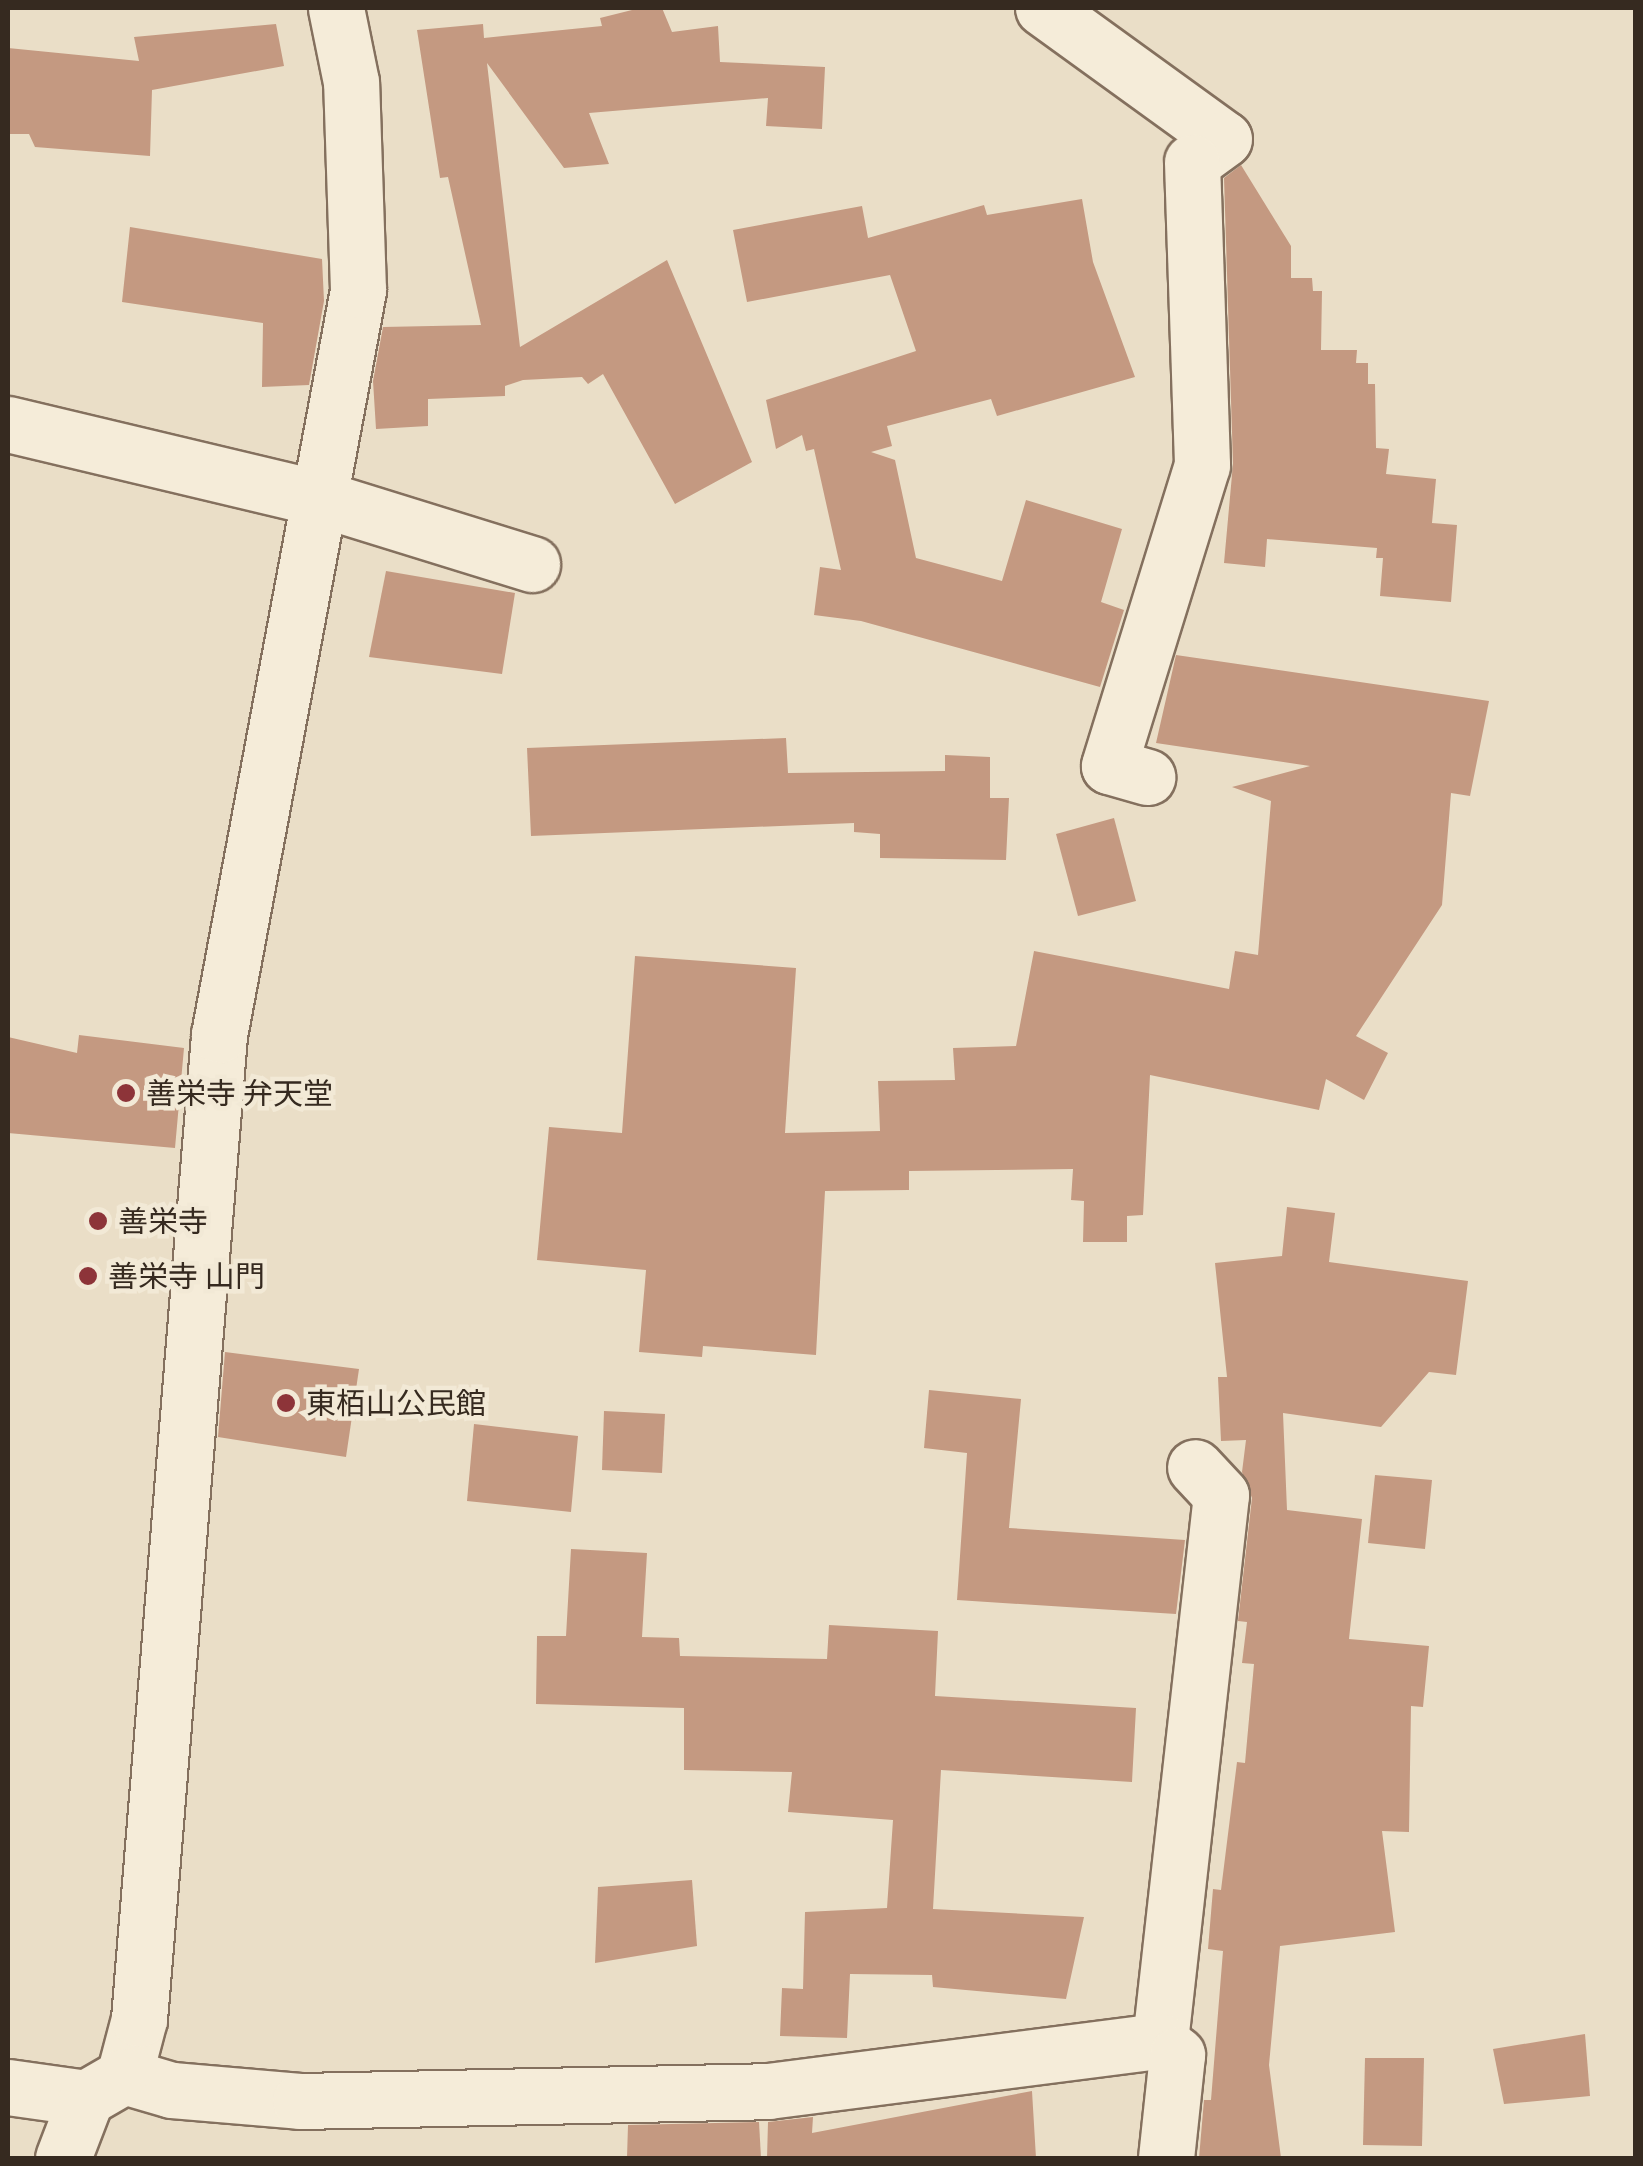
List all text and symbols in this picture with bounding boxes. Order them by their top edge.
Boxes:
place label: 善栄寺 弁天堂 [146,1075,333,1111]
marker: 善栄寺 弁天堂 [115,1082,137,1104]
place label: 善栄寺 [118,1203,208,1239]
marker: 善栄寺 [87,1210,109,1232]
place label: 善栄寺 山門 [108,1258,265,1294]
marker: 善栄寺 山門 [77,1265,99,1287]
place label: 東栢山公民館 [306,1385,486,1421]
marker: 東栢山公民館 [275,1392,297,1414]

